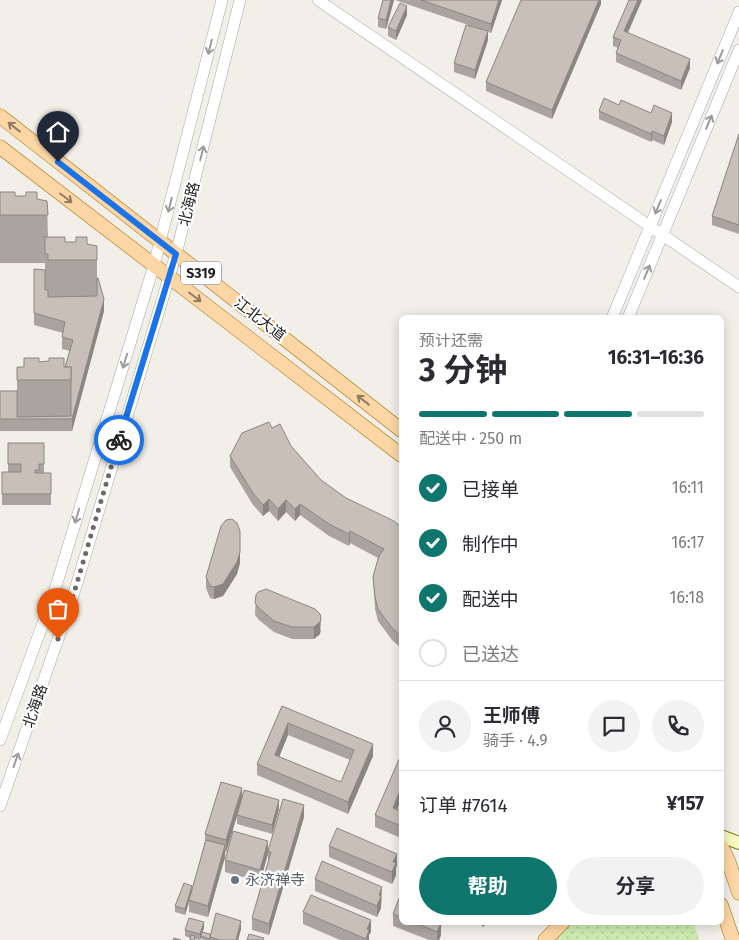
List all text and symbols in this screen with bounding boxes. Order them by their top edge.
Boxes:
one-way arrow [205,39,215,55]
one-way arrow [715,49,725,64]
pin [37,111,79,162]
one-way arrow [705,115,714,131]
icon: home [44,118,72,146]
one-way arrow [8,122,21,133]
one-way arrow [197,145,207,161]
street label: 北海路 [175,180,203,228]
one-way arrow [60,192,73,203]
one-way arrow [165,196,175,212]
one-way arrow [652,199,662,214]
road number: S319 [181,262,221,284]
one-way arrow [643,265,652,280]
one-way arrow [188,292,202,302]
street label: 江北大道 [231,293,289,345]
text: 预计还需 [419,331,483,350]
text: 16:31–16:36 [608,346,704,369]
text: 3 分钟 [419,351,507,389]
one-way arrow [119,352,129,368]
one-way arrow [356,395,370,405]
courier [94,415,144,465]
icon: bike [105,426,133,454]
text: 配送中 · 250 m [419,429,522,448]
icon: check [419,474,447,502]
text: 已接单 [462,478,519,501]
text: 16:11 [672,478,704,497]
one-way arrow [72,508,82,524]
icon: check [419,529,447,557]
text: 制作中 [462,533,519,556]
text: 16:17 [671,533,704,552]
icon: check [419,584,447,612]
pin [37,588,79,639]
text: 配送中 [462,588,519,611]
text: 16:18 [670,588,704,607]
icon: bag [44,595,72,623]
text: 已送达 [462,643,519,666]
street label: 北海路 [19,682,51,730]
button: person [419,700,471,752]
button: chat [588,700,640,752]
button: phone [652,700,704,752]
text: 王师傅 [483,704,540,727]
text: 骑手 · 4.9 [483,731,548,750]
one-way arrow [12,752,21,768]
text: ¥157 [666,792,704,815]
text: 订单 #7614 [419,794,507,817]
button: 帮助 [419,857,557,915]
button: 分享 [567,857,704,915]
place label: 永济禅寺 [245,871,305,889]
marker: 永济禅寺 [229,874,241,886]

